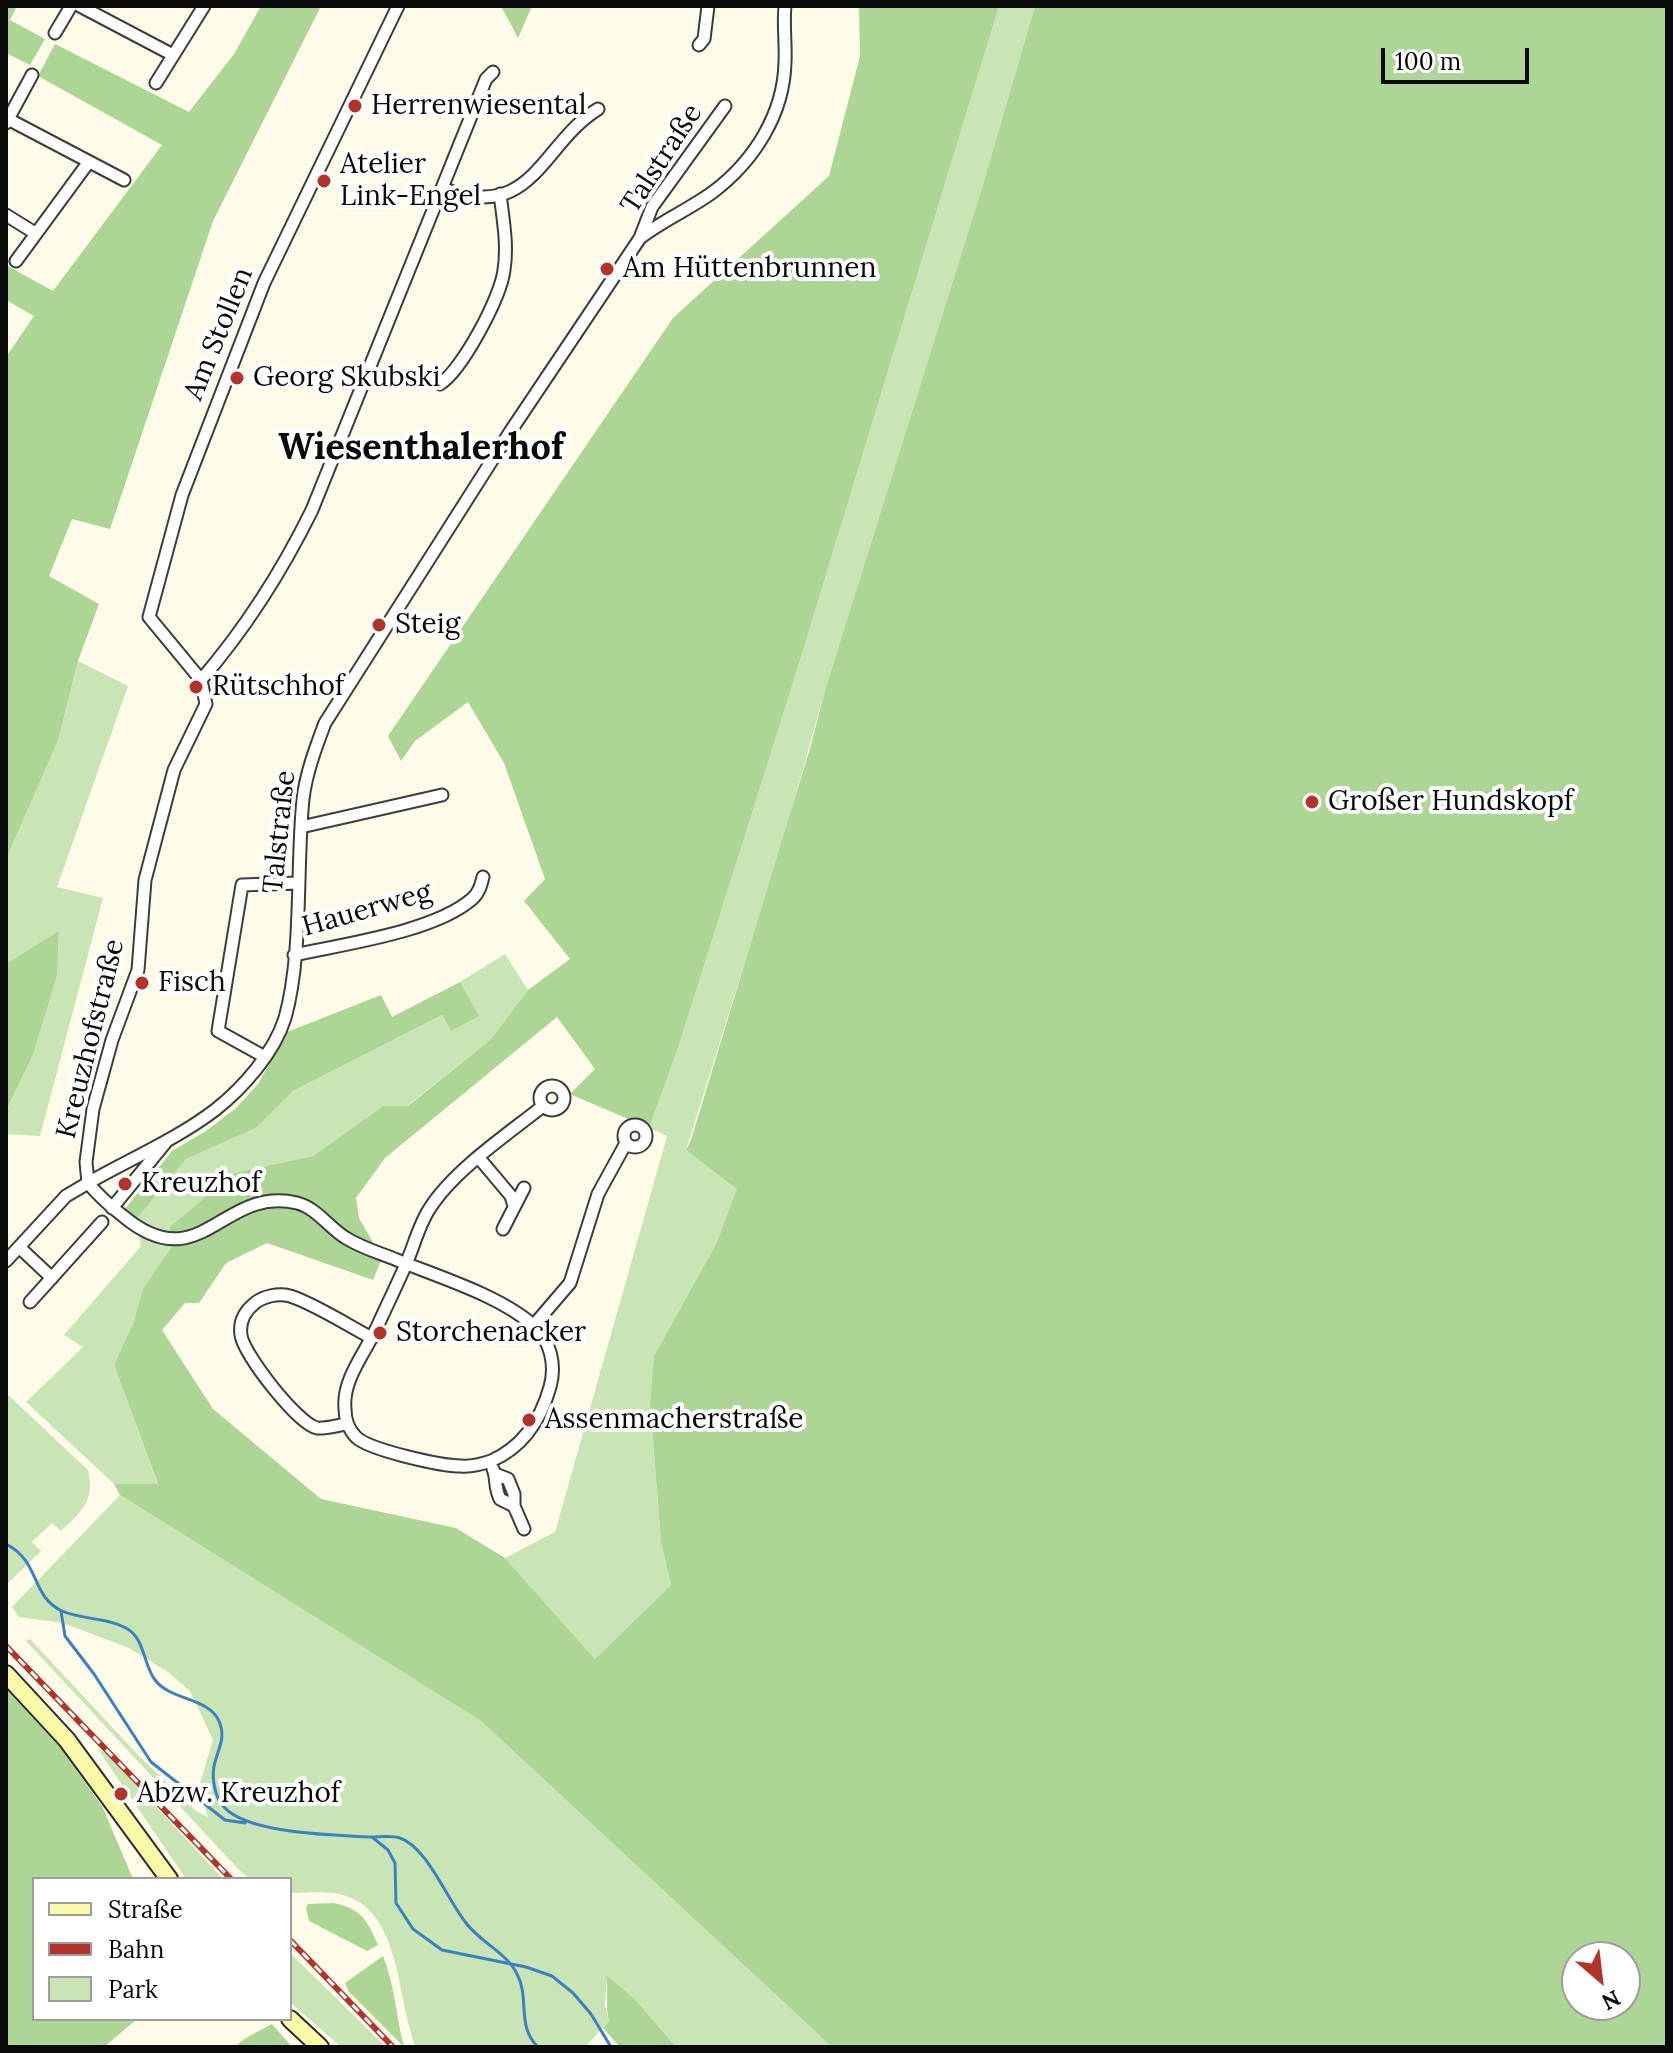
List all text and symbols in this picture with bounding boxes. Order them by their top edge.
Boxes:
scale bar [1385,32,1533,82]
text: 100 m [1395,46,1461,77]
place label: Herrenwiesental [371,89,586,123]
marker: Herrenwiesental [346,97,364,115]
street label: Talstraße [614,98,710,220]
place label: Atelier Link-Engel [340,148,481,214]
marker: Atelier Link-Engel [315,172,333,190]
place label: Am Hüttenbrunnen [623,252,876,286]
marker: Am Hüttenbrunnen [598,260,616,278]
street label: Am Stollen [177,263,261,405]
place label: Georg Skubski [253,361,440,395]
marker: Georg Skubski [228,369,246,387]
district label: Wiesenthalerhof [278,427,564,471]
place label: Steig [395,608,460,642]
marker: Steig [370,616,388,634]
place label: Rütschhof [212,670,344,704]
marker: Rütschhof [187,678,205,696]
street label: Talstraße [257,769,303,895]
place label: Großer Hundskopf [1328,785,1573,819]
marker: Großer Hundskopf [1303,793,1321,811]
street label: Hauerweg [299,876,435,944]
street label: Kreuzhofstraße [50,936,132,1142]
place label: Fisch [158,966,226,1000]
marker: Fisch [133,974,151,992]
place label: Kreuzhof [141,1167,261,1201]
marker: Kreuzhof [116,1175,134,1193]
place label: Storchenacker [396,1316,586,1350]
marker: Storchenacker [371,1324,389,1342]
place label: Assenmacherstraße [545,1403,803,1437]
marker: Assenmacherstraße [520,1411,538,1429]
place label: Abzw. Kreuzhof [137,1777,340,1811]
marker: Abzw. Kreuzhof [112,1785,130,1803]
legend [32,1877,292,2021]
text: Straße [108,1894,183,1925]
text: Bahn [108,1934,164,1965]
north arrow [1561,1941,1641,2021]
text: Park [108,1974,158,2005]
text: N [1597,1984,1625,2017]

